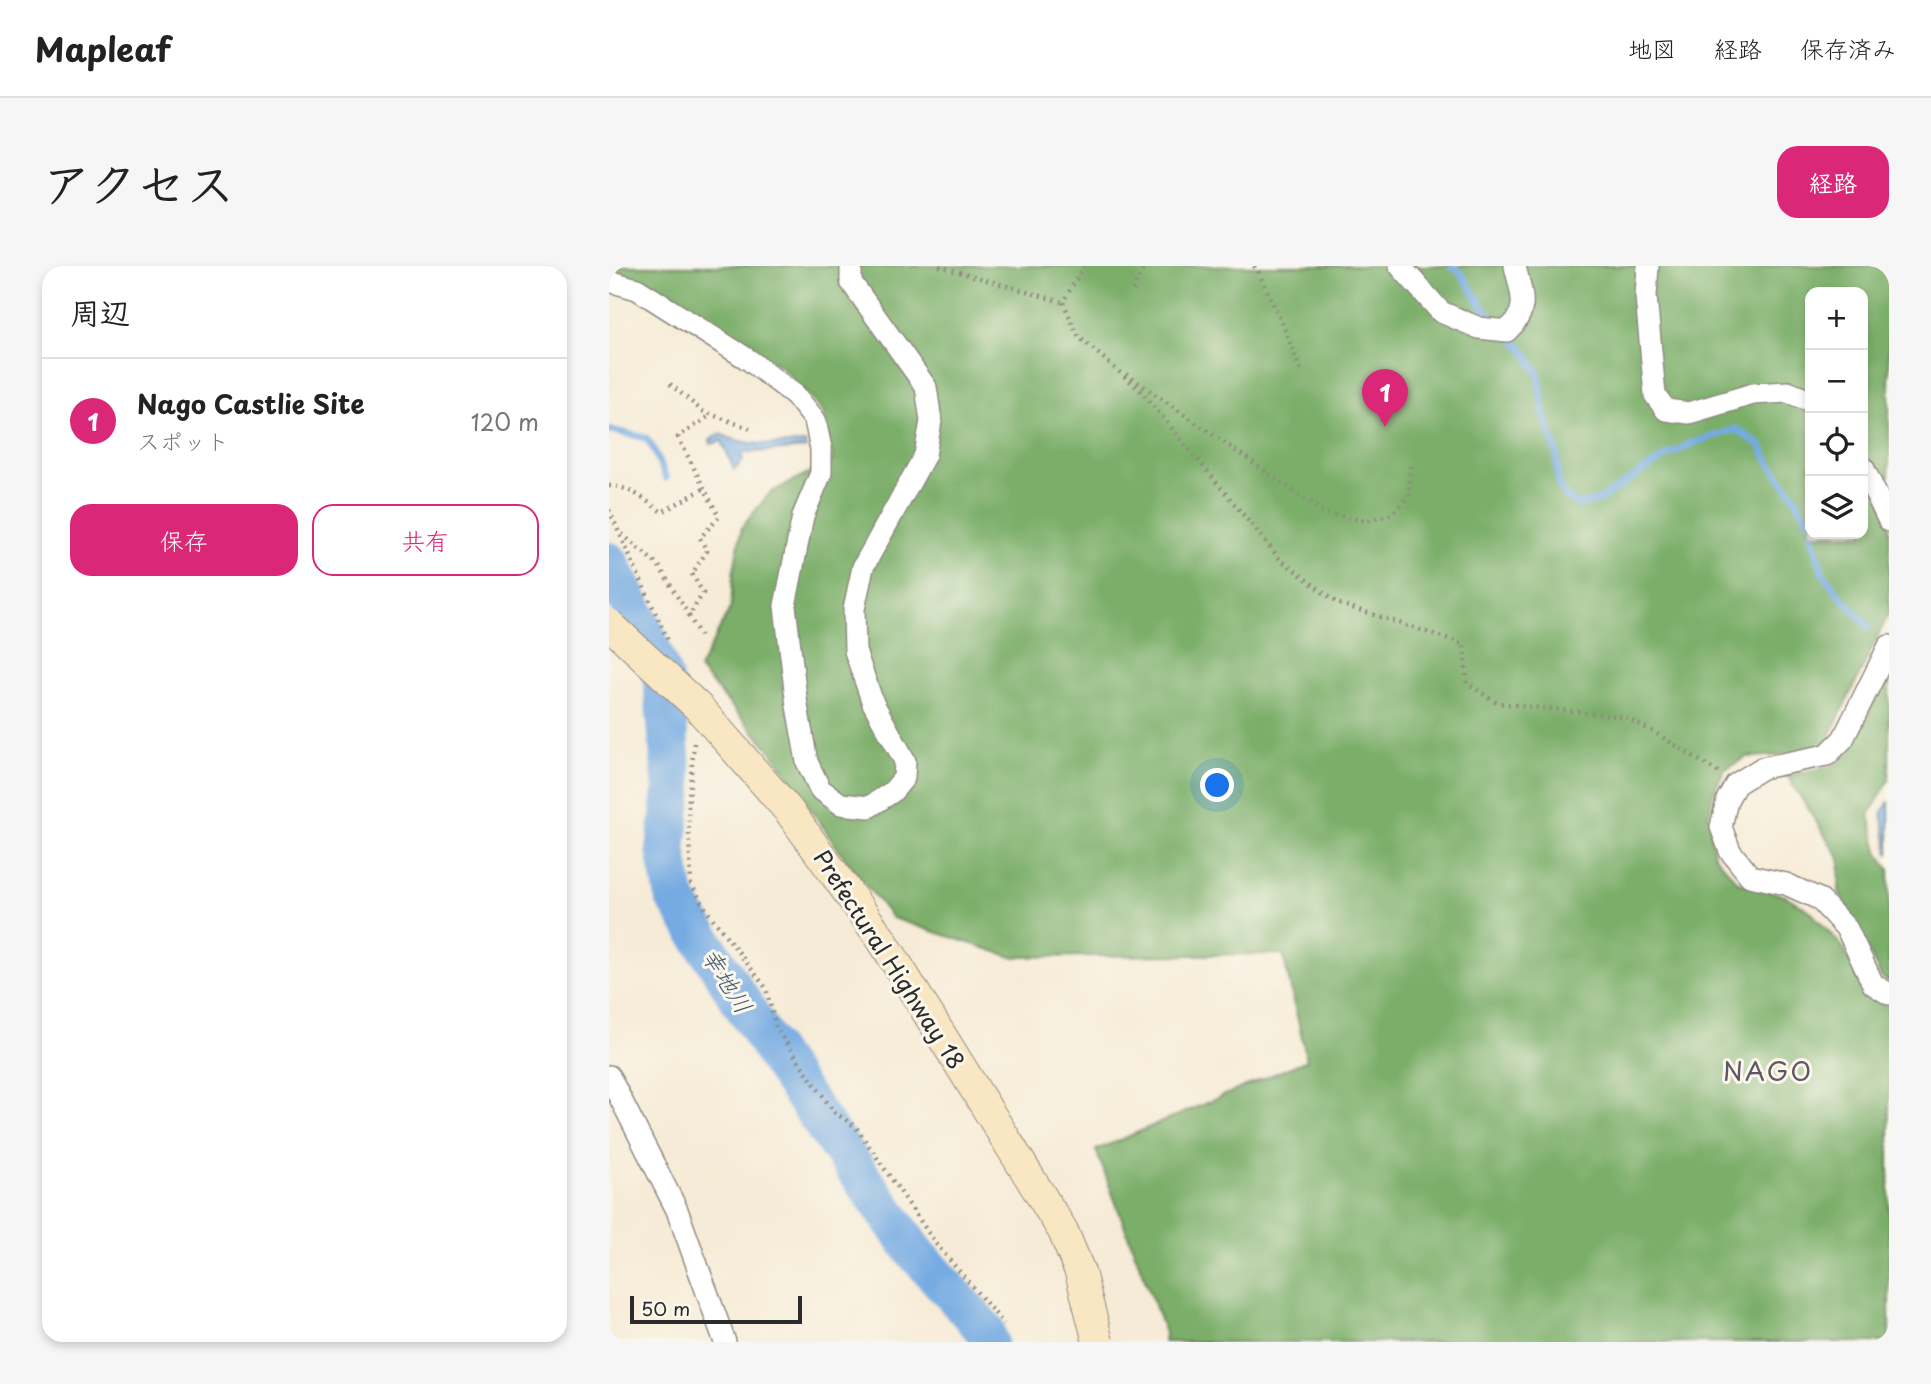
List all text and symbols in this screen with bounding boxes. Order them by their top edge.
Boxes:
text: Mapleaf [35,23,171,73]
text: 地図 [1628,30,1676,66]
text: 経路 [1714,30,1762,66]
text: 保存済み [1800,30,1896,66]
text: アクセス [42,145,235,219]
button: 経路 [1777,146,1889,218]
map controls [1805,287,1868,539]
button: + [1805,287,1868,350]
text: 周辺 [70,289,130,334]
button: − [1805,350,1868,413]
pin: 1 [1362,369,1408,427]
text: Nago Castlie Site [137,384,365,423]
text: 1 [88,404,99,439]
text: 120 m [471,404,539,439]
button: locate [1805,413,1868,476]
text: スポット [137,423,229,458]
button: layers [1805,476,1868,539]
button: 保存 [70,504,298,576]
button: 共有 [312,504,539,576]
your location [1200,768,1234,802]
street label: Prefectural Highway 18 [806,842,974,1076]
water label: 幸地川 [694,940,762,1020]
district label: NAGO [1723,1051,1813,1090]
scale bar [630,1293,801,1325]
text: 50 m [641,1294,690,1322]

